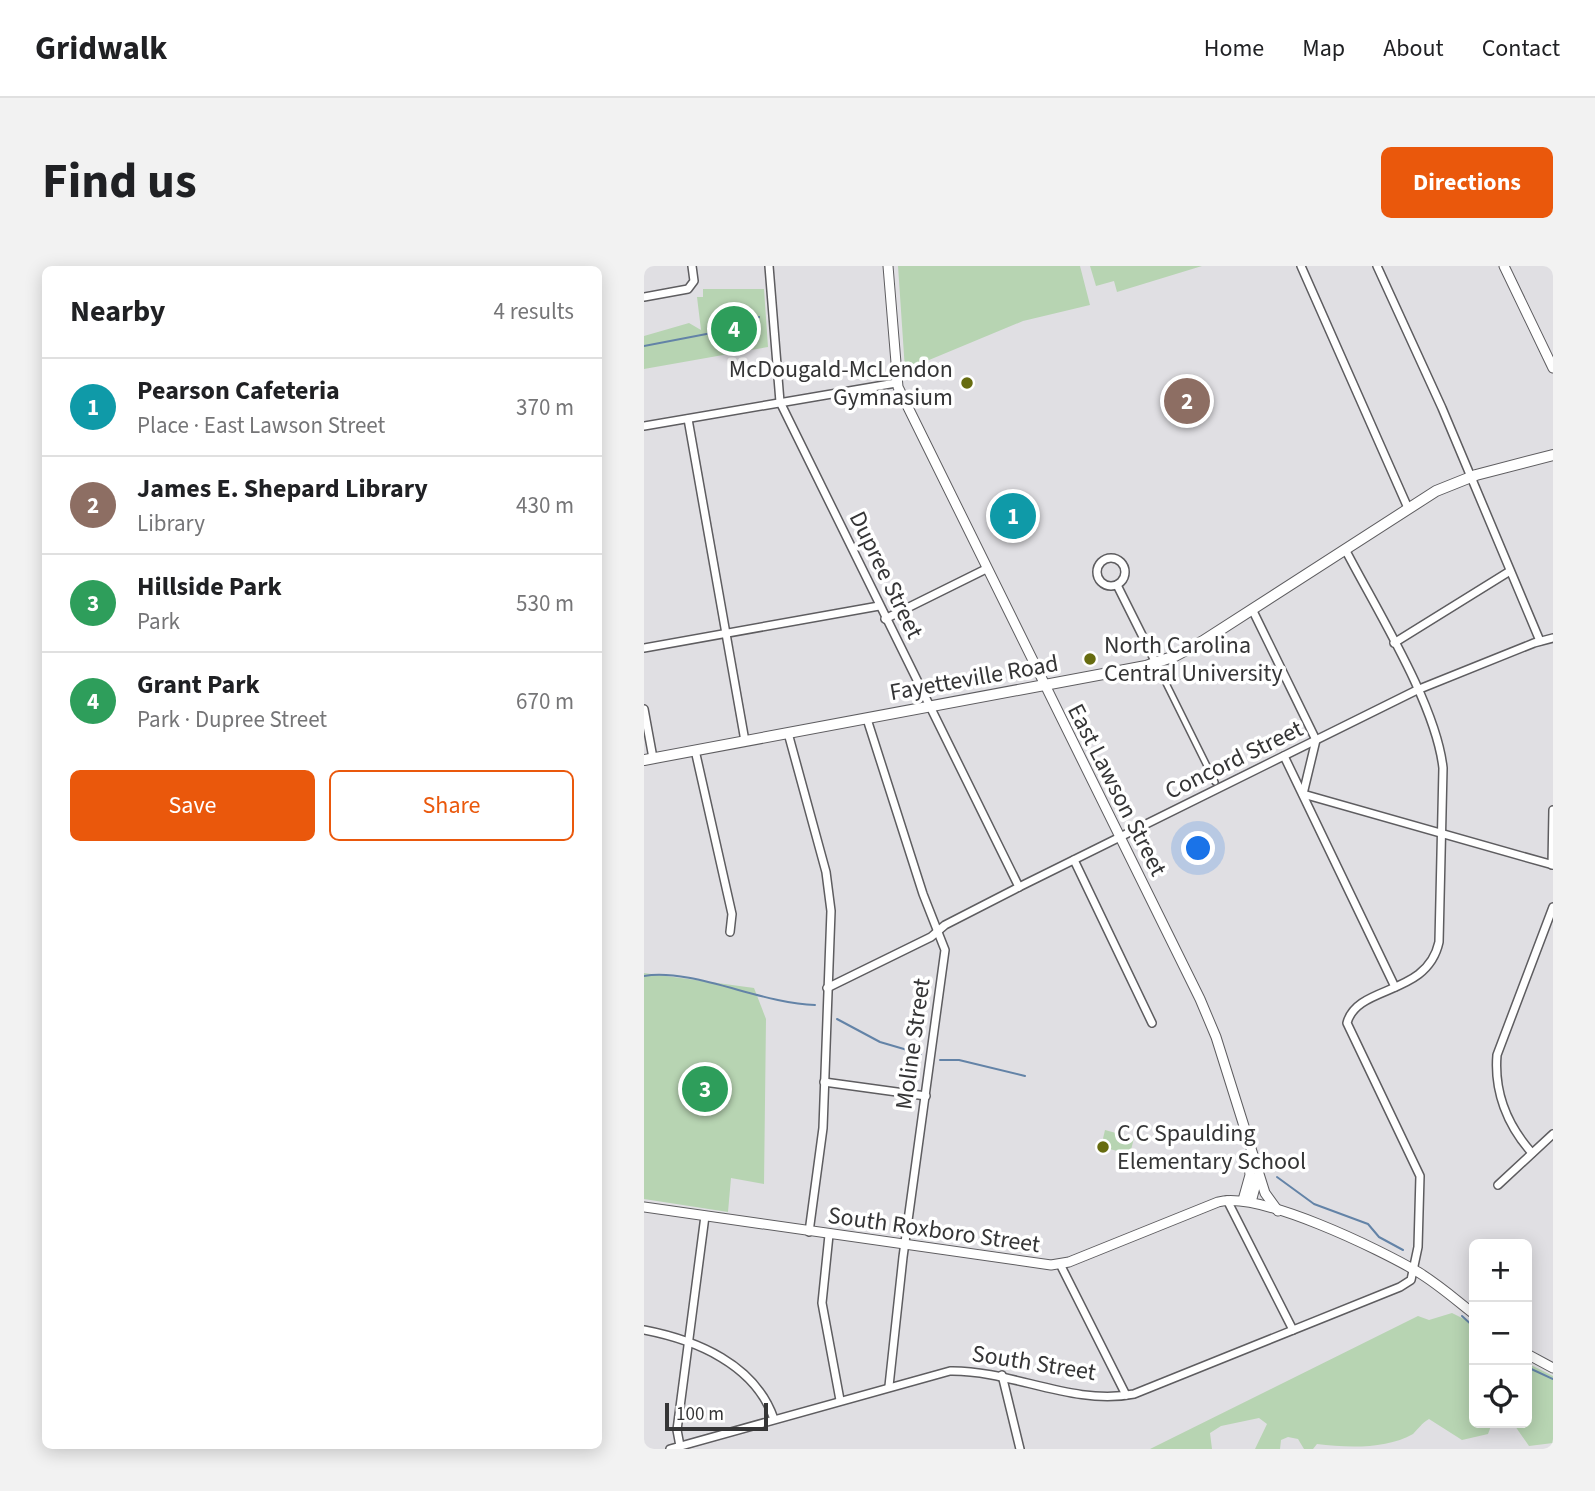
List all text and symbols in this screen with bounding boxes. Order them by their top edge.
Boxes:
text: Gridwalk [35,25,167,72]
text: Home [1204,31,1264,66]
text: Map [1302,31,1345,66]
text: About [1383,31,1444,66]
text: Contact [1482,31,1560,66]
text: Find us [42,147,197,217]
button: Directions [1381,147,1553,218]
text: Nearby [70,290,165,333]
text: 4 results [494,295,574,328]
pin: 4 [711,303,757,355]
place label: McDougald-McLendon Gymnasium [729,352,953,415]
text: Pearson Cafeteria [137,372,340,409]
marker: McDougald-McLendon Gymnasium [959,375,975,391]
pin: 2 [1164,375,1210,427]
text: 1 [87,391,99,424]
text: 370 m [516,391,574,424]
text: Place · East Lawson Street [137,409,385,442]
text: James E. Shepard Library [137,470,428,507]
text: 2 [87,489,99,522]
text: 430 m [516,489,574,522]
pin: 1 [990,490,1036,542]
street label: Dupree Street [840,505,932,645]
text: Library [137,507,205,540]
text: Hillside Park [137,568,282,605]
text: 3 [87,587,99,620]
text: 530 m [516,587,574,620]
text: Park [137,605,180,638]
place label: North Carolina Central University [1104,628,1283,691]
street label: Fayetteville Road [887,646,1061,710]
marker: North Carolina Central University [1082,651,1098,667]
text: Grant Park [137,666,260,703]
text: 4 [87,685,99,718]
text: 670 m [516,685,574,718]
street label: East Lawson Street [1058,698,1176,882]
text: Park · Dupree Street [137,703,327,736]
street label: Concord Street [1159,711,1309,809]
button: Save [70,770,315,841]
button: Share [329,770,574,841]
your location [1181,831,1215,865]
street label: Moline Street [886,976,940,1112]
pin: 3 [682,1063,728,1115]
place label: C C Spaulding Elementary School [1117,1116,1306,1179]
marker: C C Spaulding Elementary School [1095,1139,1111,1155]
street label: South Roxboro Street [826,1198,1042,1262]
map controls [1469,1239,1532,1428]
button: + [1469,1239,1532,1302]
button: − [1469,1302,1532,1365]
street label: South Street [970,1336,1098,1390]
button: locate [1469,1365,1532,1428]
scale bar [665,1400,768,1432]
text: 100 m [676,1401,724,1428]

